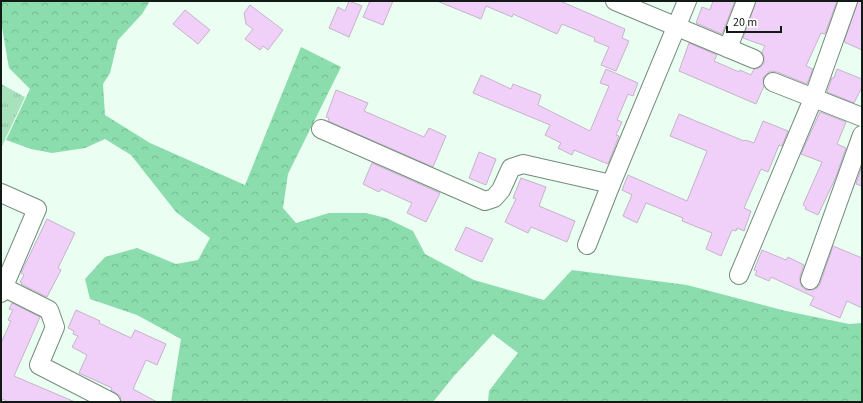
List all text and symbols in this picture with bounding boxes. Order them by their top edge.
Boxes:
scale bar [727,8,781,34]
text: 20 m [733,14,757,31]

